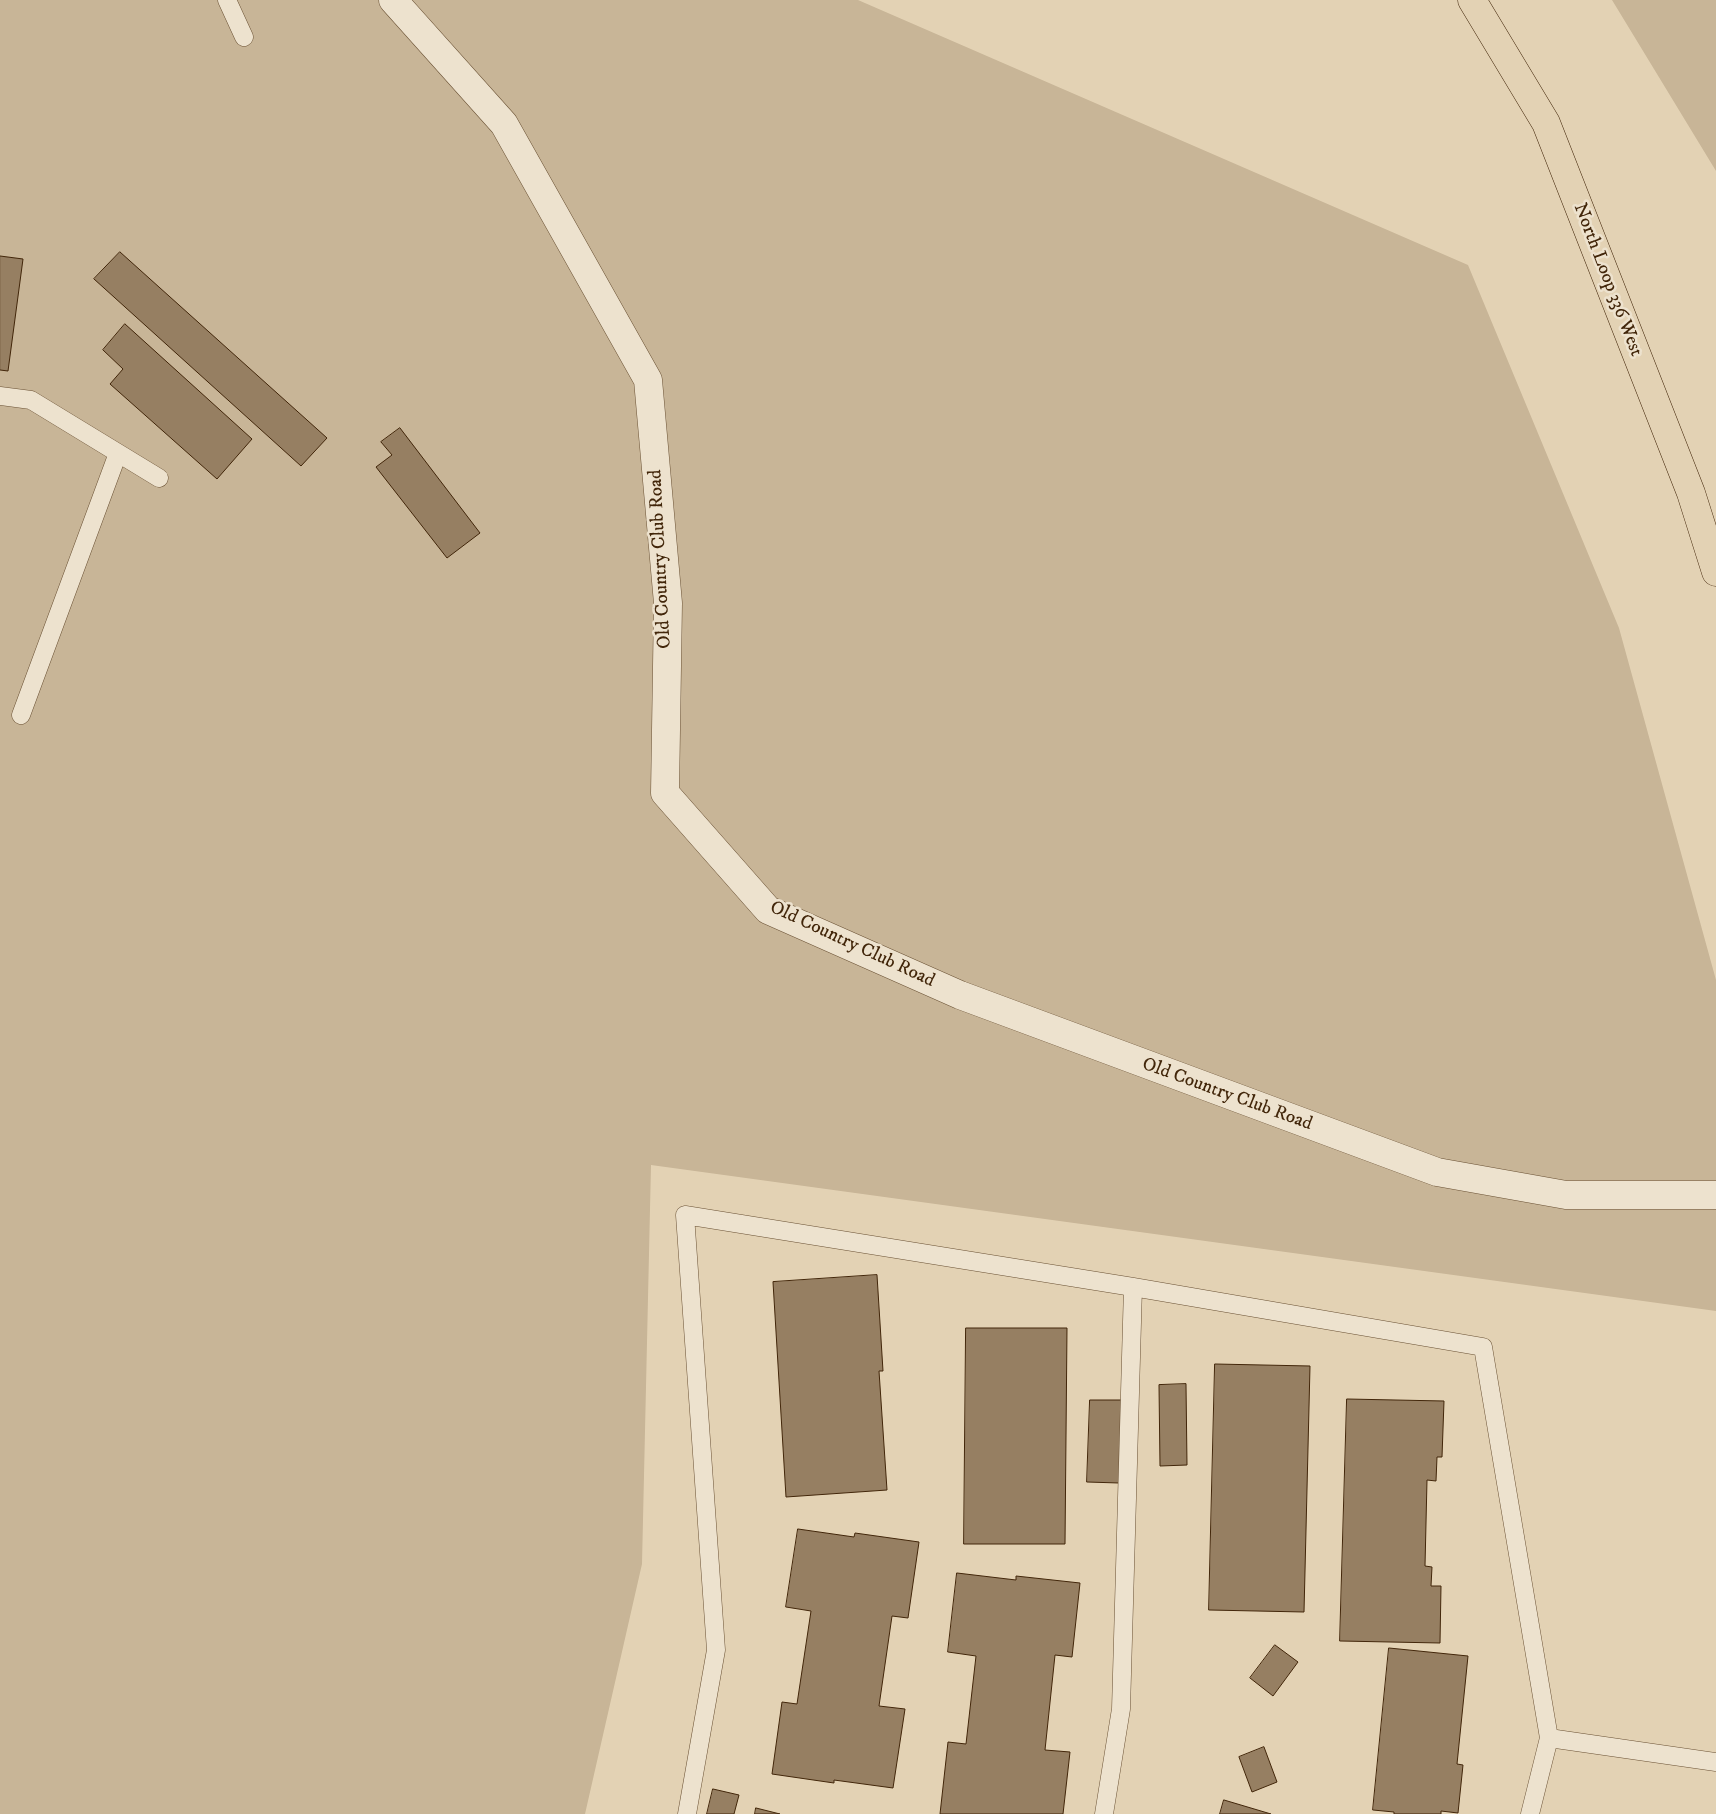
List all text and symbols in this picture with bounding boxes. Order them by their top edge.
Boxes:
street label: North Loop 336 West [1567,200,1647,360]
street label: Old Country Club Road [645,469,677,649]
street label: Old Country Club Road [766,897,938,993]
street label: Old Country Club Road [1139,1054,1315,1136]

